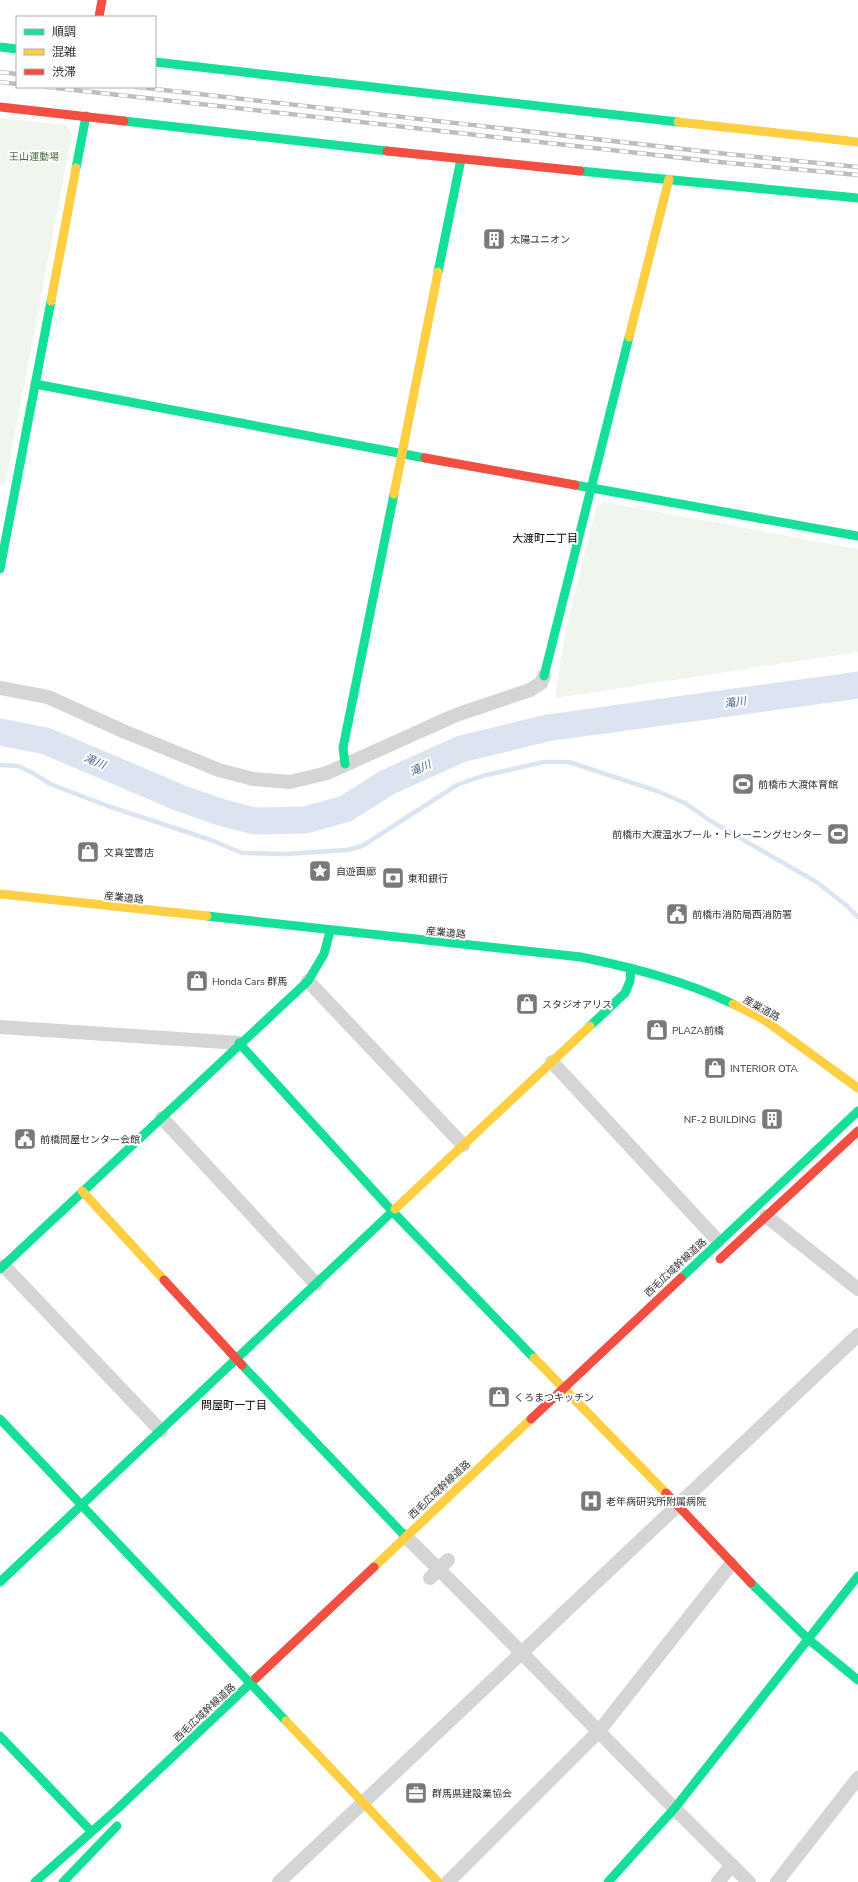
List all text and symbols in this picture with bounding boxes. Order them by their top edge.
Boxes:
legend [16,16,156,88]
text: 順調 [52,24,76,40]
text: 混雑 [52,44,76,60]
text: 渋滞 [52,64,76,80]
park label: 王山運動場 [9,150,59,164]
building icon: 太陽ユニオン [481,226,507,252]
place label: 太陽ユニオン [510,233,570,247]
district label: 大渡町二丁目 [512,531,578,546]
water label: 滝川 [723,693,748,711]
water label: 滝川 [82,750,109,773]
water label: 滝川 [407,757,434,780]
sports icon: 前橋市大渡体育館 [730,771,756,797]
place label: 前橋市大渡体育館 [758,778,838,792]
sports icon: 前橋市大渡温水プール・トレーニングセンター [825,821,851,847]
place label: 前橋市大渡温水プール・トレーニングセンター [612,828,822,842]
shop icon: 文真堂書店 [75,839,101,865]
place label: 文真堂書店 [104,846,154,860]
place icon: 自遊画廊 [307,858,333,884]
place label: 自遊画廊 [336,865,376,879]
bank icon: 東和銀行 [380,865,406,891]
place label: 東和銀行 [408,872,448,886]
street label: 産業道路 [103,889,145,907]
public building icon: 前橋市消防局西消防署 [664,901,690,927]
place label: 前橋市消防局西消防署 [692,908,792,922]
street label: 産業道路 [425,924,467,942]
shop icon: Honda Cars 群馬 [184,968,210,994]
place label: Honda Cars 群馬 [212,975,287,989]
shop icon: スタジオアリス [514,991,540,1017]
street label: 産業道路 [741,993,782,1025]
place label: スタジオアリス [542,998,612,1012]
shop icon: PLAZA前橋 [644,1017,670,1043]
place label: PLAZA前橋 [672,1024,724,1038]
shop icon: INTERIOR OTA [702,1055,728,1081]
place label: INTERIOR OTA [730,1062,798,1076]
building icon: NF-2 BUILDING [759,1106,785,1132]
place label: NF-2 BUILDING [684,1113,756,1127]
public building icon: 前橋問屋センター会館 [12,1126,38,1152]
place label: 前橋問屋センター会館 [40,1133,140,1147]
street label: 西毛広域幹線道路 [642,1235,710,1300]
shop icon: くろまつキッチン [486,1384,512,1410]
place label: くろまつキッチン [514,1391,594,1405]
district label: 問屋町一丁目 [201,1398,267,1413]
street label: 西毛広域幹線道路 [406,1457,474,1522]
hospital icon: 老年病研究所附属病院 [578,1488,604,1514]
place label: 老年病研究所附属病院 [606,1495,706,1509]
street label: 西毛広域幹線道路 [171,1680,239,1745]
office icon: 群馬県建設業協会 [403,1780,429,1806]
place label: 群馬県建設業協会 [432,1787,512,1801]

